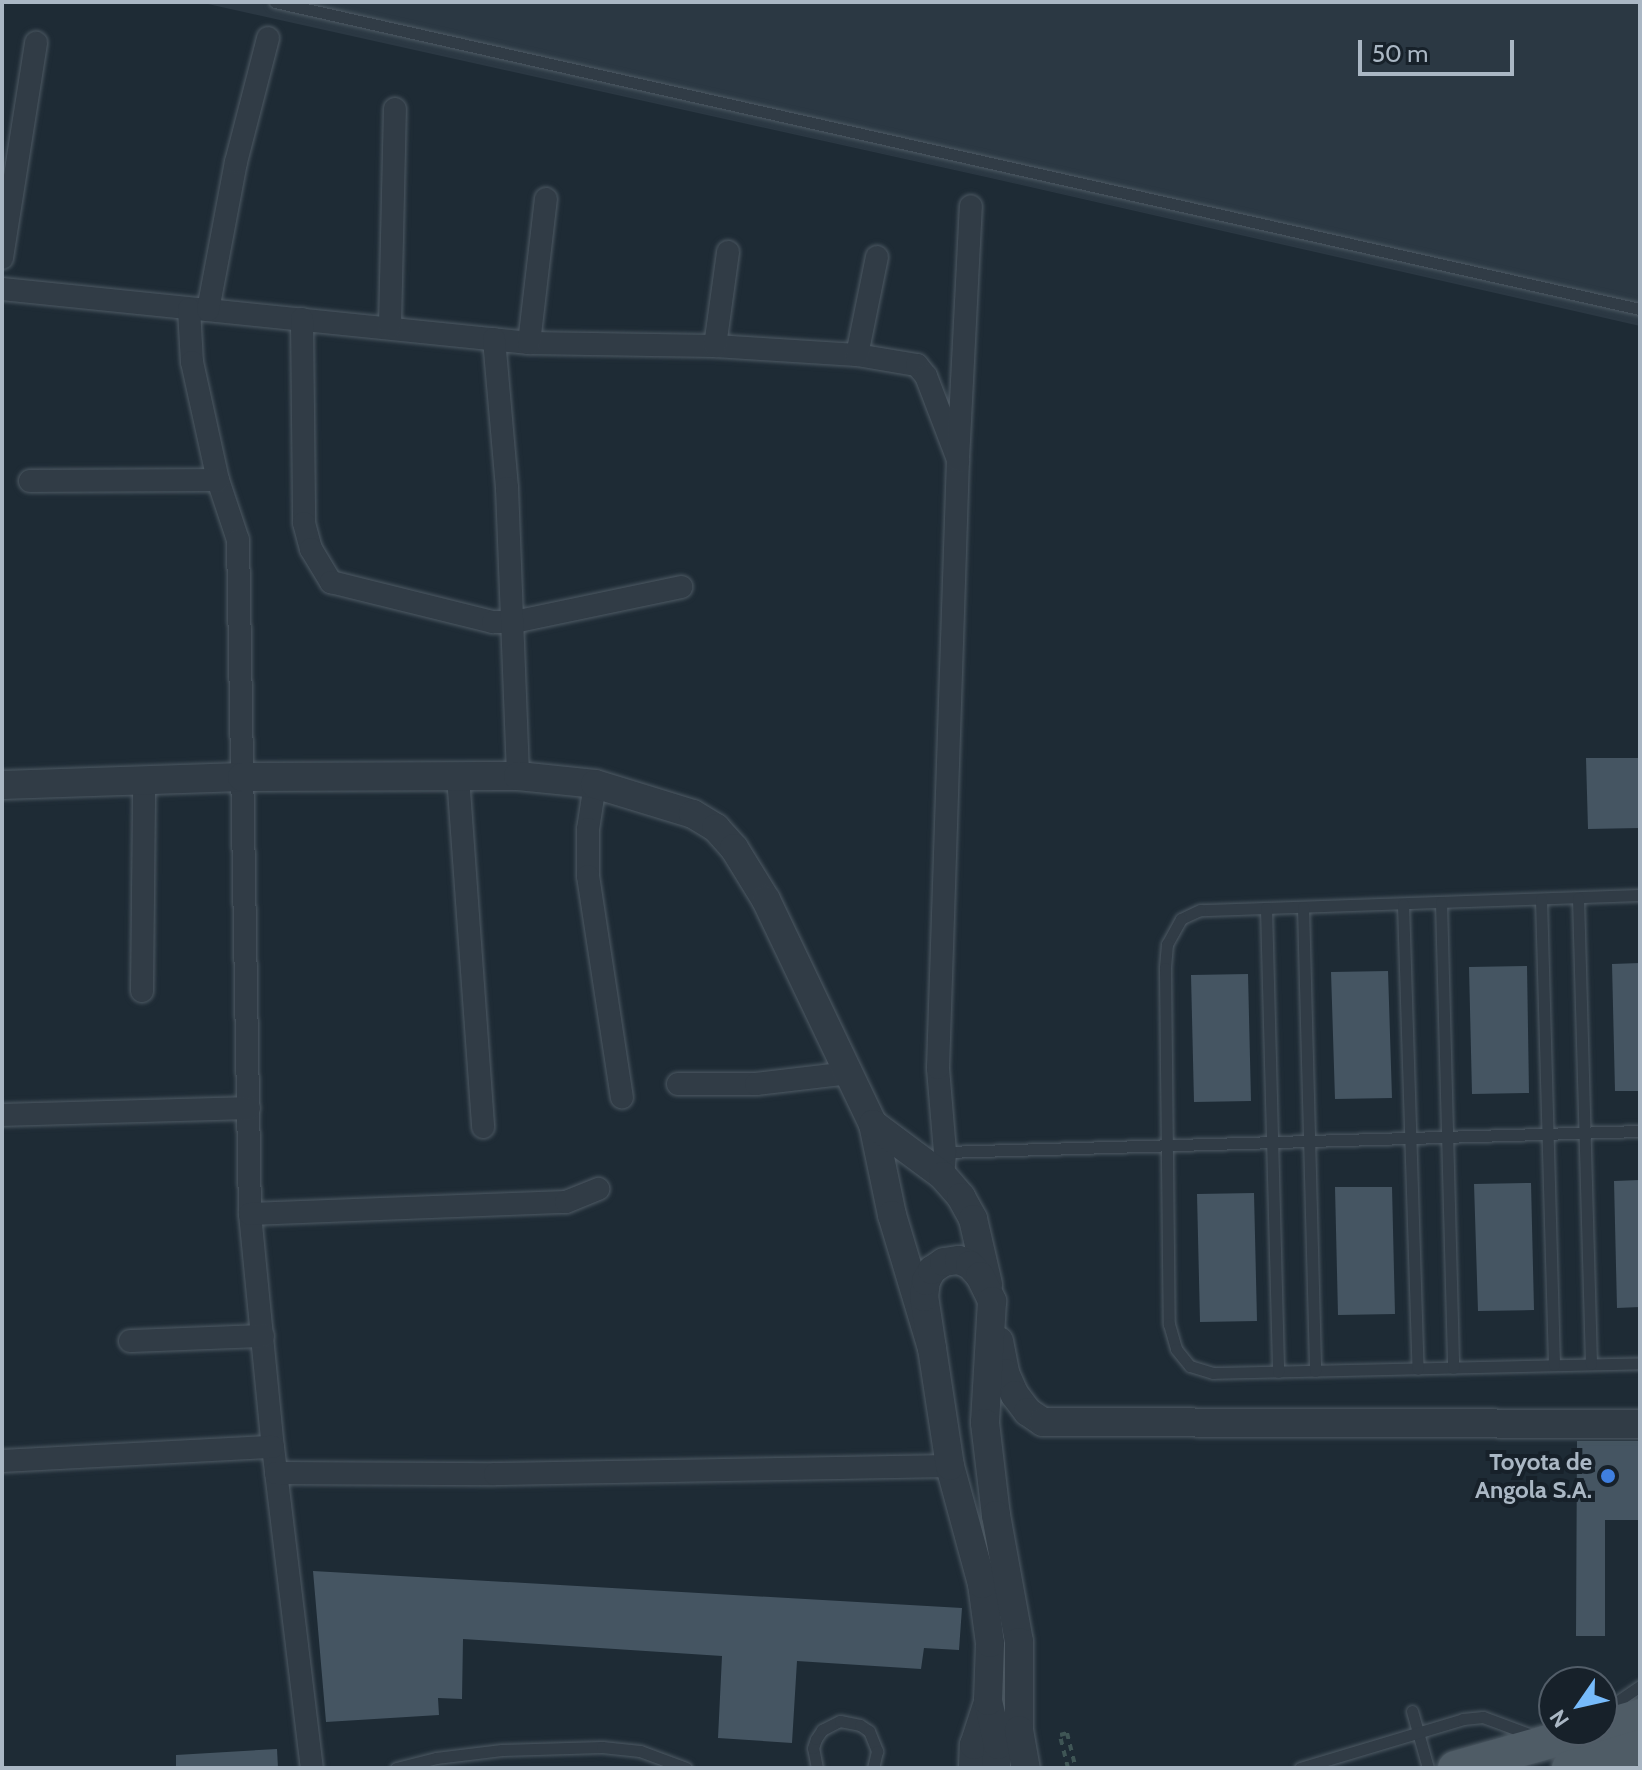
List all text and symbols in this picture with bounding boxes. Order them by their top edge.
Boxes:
scale bar [1362,24,1518,74]
text: 50 m [1372,39,1428,68]
place label: Toyota de Angola S.A. [1475,1448,1592,1504]
marker: Toyota de Angola S.A. [1599,1467,1617,1485]
north arrow [1538,1666,1618,1746]
text: N [1544,1705,1575,1733]

